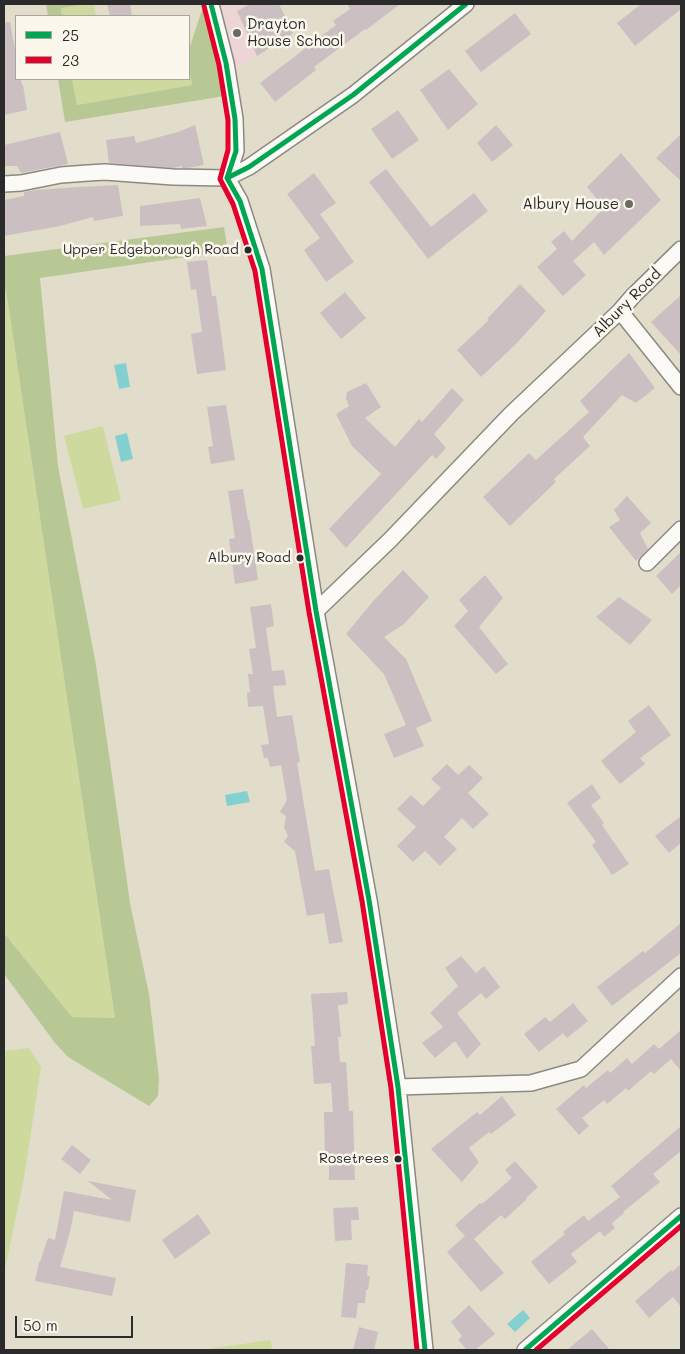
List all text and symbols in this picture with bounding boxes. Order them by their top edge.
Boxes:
legend [15,15,190,80]
place label: Drayton House School [247,15,343,50]
text: 25 [62,25,79,45]
marker: Drayton House School [231,27,243,39]
text: 23 [62,50,79,70]
place label: Albury House [523,195,619,213]
marker: Albury House [623,198,635,210]
place label: Upper Edgeborough Road [63,242,239,258]
marker: Upper Edgeborough Road [243,245,253,255]
street label: Albury Road [589,265,665,341]
place label: Albury Road [208,550,291,566]
marker: Albury Road [295,553,305,563]
place label: Rosetrees [319,1151,389,1167]
marker: Rosetrees [393,1154,403,1164]
scale bar [18,1306,135,1338]
text: 50 m [23,1315,58,1335]

